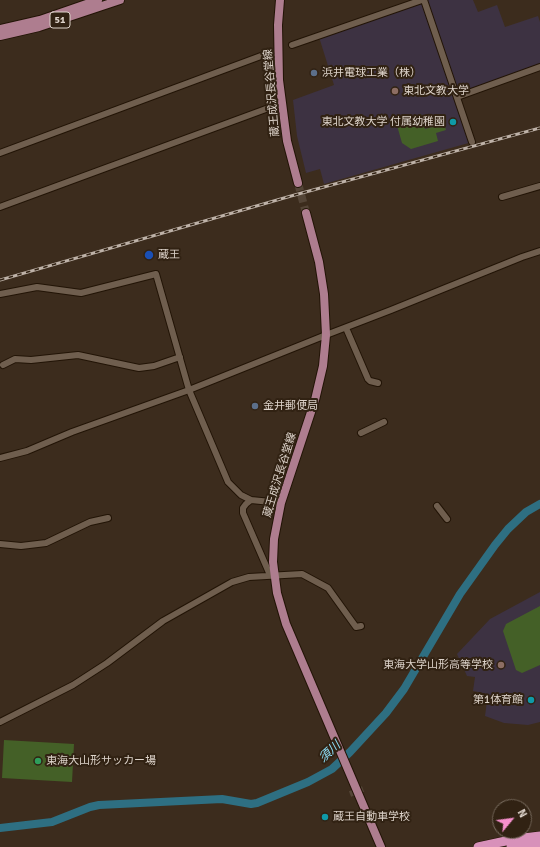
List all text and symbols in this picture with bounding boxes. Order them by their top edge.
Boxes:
road number: 51 [50,12,70,28]
street label: 蔵王成沢長谷堂線 [262,49,282,137]
place label: 浜井電球工業（株） [322,66,421,80]
marker: 浜井電球工業（株） [309,68,319,78]
place label: 東北文教大学 [403,84,469,98]
marker: 東北文教大学 [390,86,400,96]
place label: 東北文教大学 付属幼稚園 [322,115,445,129]
marker: 東北文教大学 付属幼稚園 [448,117,458,127]
place label: 蔵王 [158,248,180,262]
marker: 蔵王 [143,249,155,261]
place label: 金井郵便局 [263,399,318,413]
marker: 金井郵便局 [250,401,260,411]
street label: 蔵王成沢長谷堂線 [261,431,299,519]
place label: 東海大学山形高等学校 [383,658,493,672]
marker: 東海大学山形高等学校 [496,660,506,670]
place label: 第1体育館 [473,693,523,707]
marker: 第1体育館 [526,695,536,705]
water label: 須川 [316,739,344,765]
place label: 東海大山形サッカー場 [46,754,156,768]
marker: 東海大山形サッカー場 [33,756,43,766]
north arrow [492,799,532,839]
text: N [515,807,530,820]
place label: 蔵王自動車学校 [333,810,410,824]
marker: 蔵王自動車学校 [320,812,330,822]

